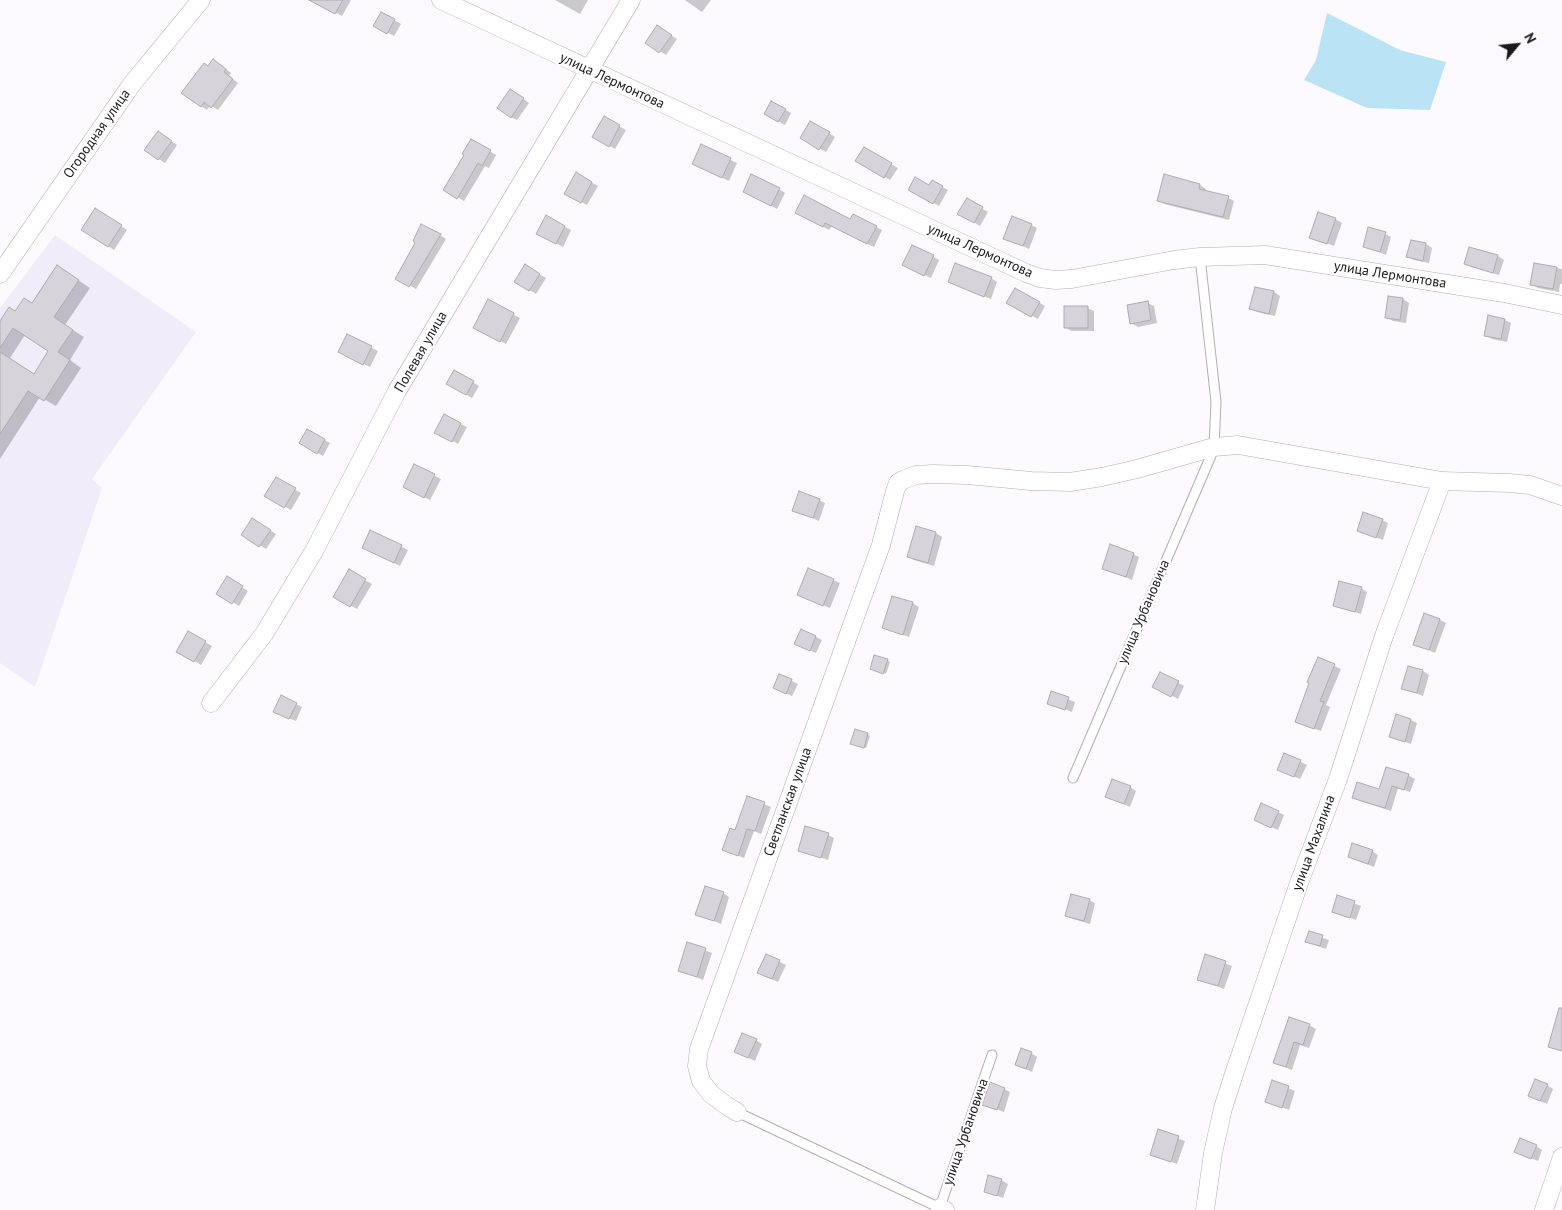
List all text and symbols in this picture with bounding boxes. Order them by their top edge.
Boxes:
north arrow [1492,20,1542,70]
text: N [1520,30,1540,46]
street label: улица Лермонтова [557,49,667,113]
street label: Огородная улица [60,86,134,182]
street label: улица Лермонтова [925,220,1035,282]
street label: улица Лермонтова [1333,258,1447,292]
street label: Полевая улица [391,309,451,395]
street label: улица Урбановича [1114,557,1174,667]
street label: Светланская улица [760,745,816,859]
street label: улица Махалина [1289,793,1339,893]
street label: улица Урбановича [940,1076,992,1188]

